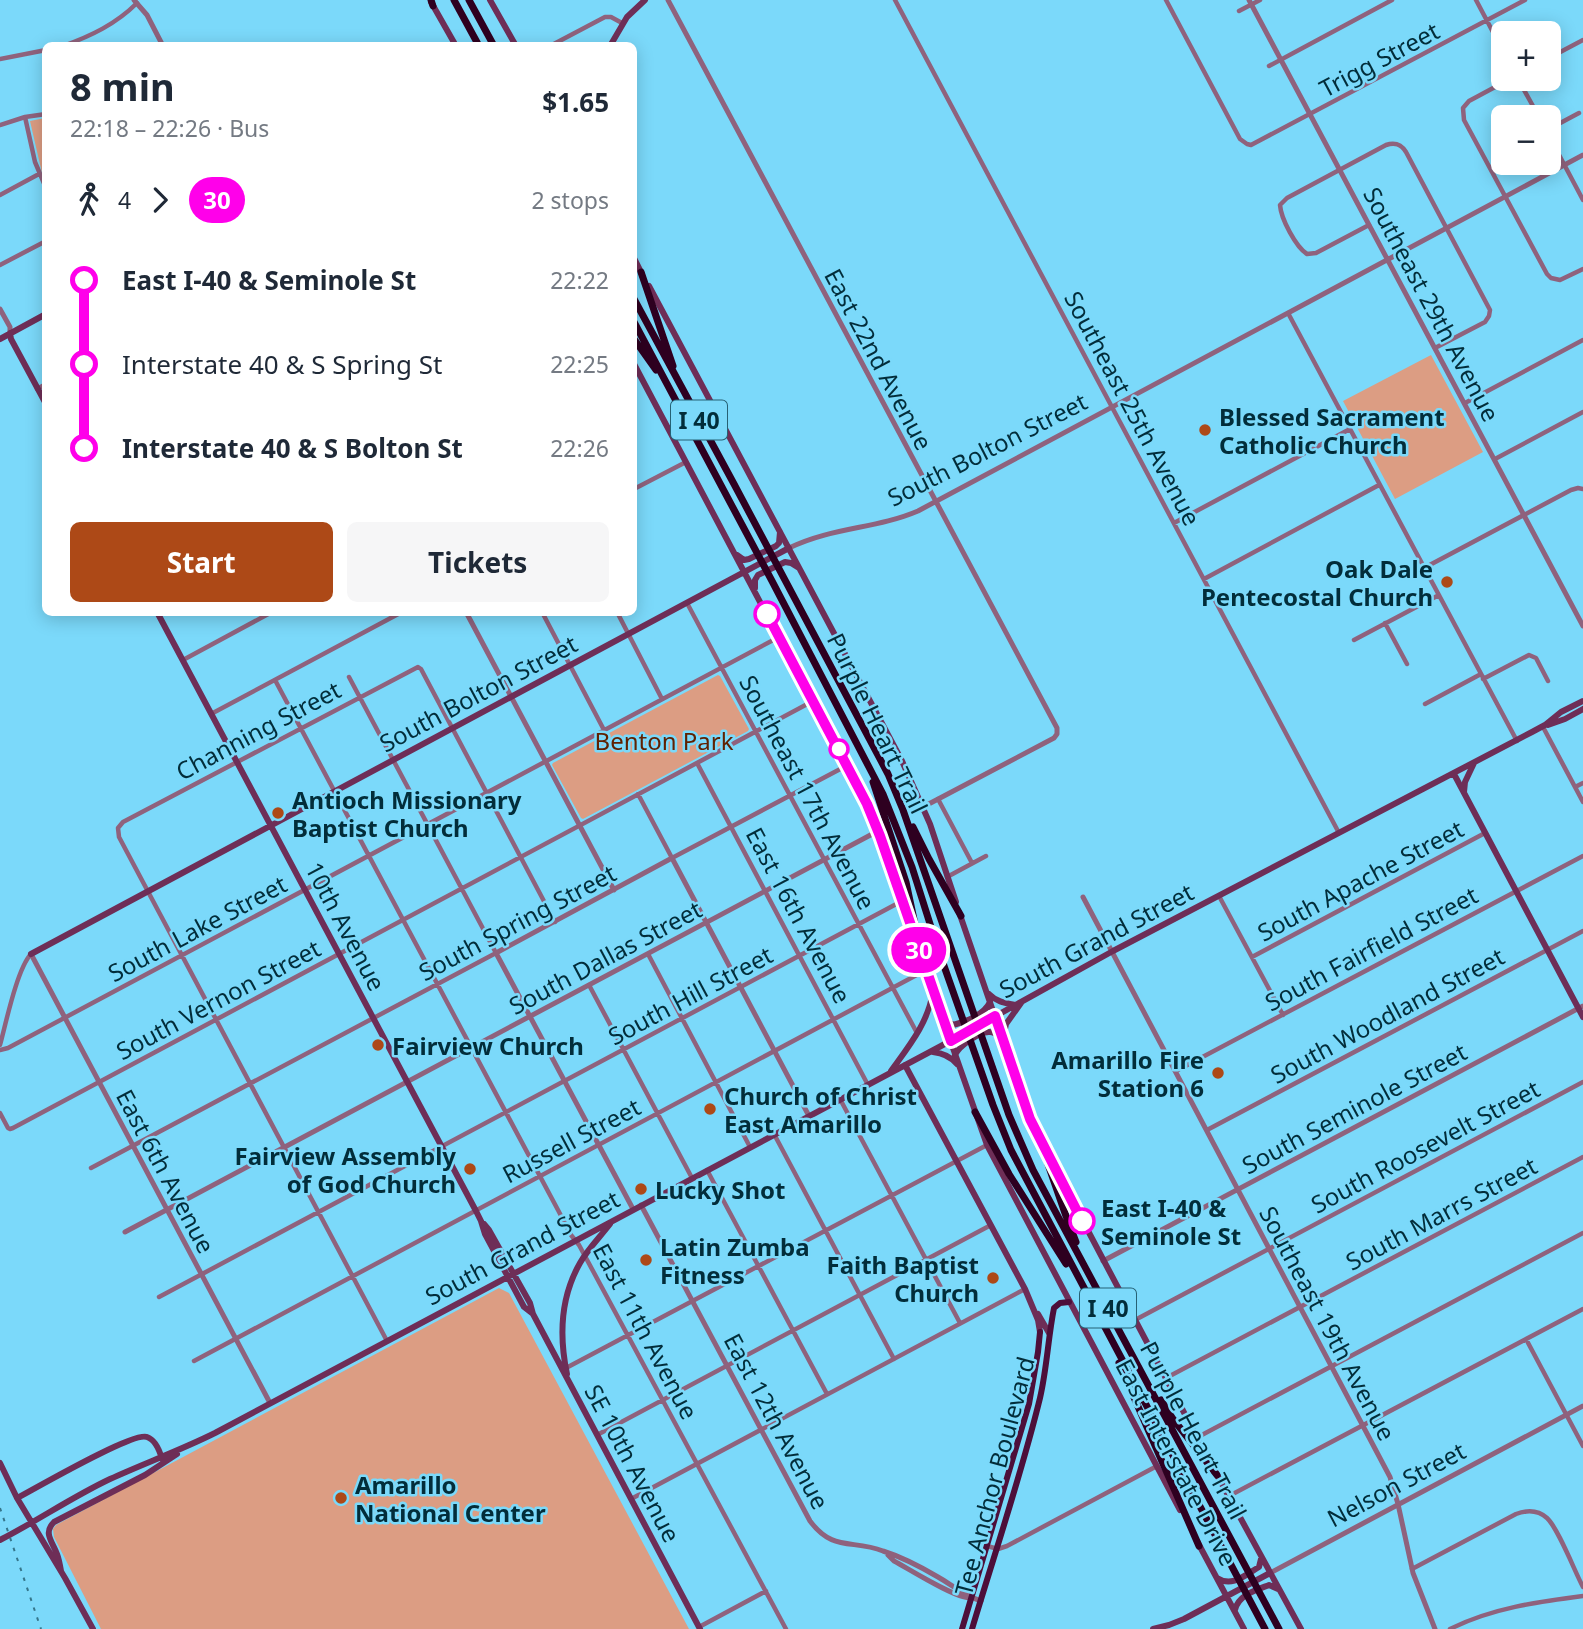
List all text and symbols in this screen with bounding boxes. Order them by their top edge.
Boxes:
street label: Trigg Street [1313,14,1445,104]
map controls [1491,21,1561,175]
button: + [1491,21,1561,91]
text: 8 min [70,60,175,112]
text: $1.65 [542,84,609,120]
button: − [1491,105,1561,175]
text: 22:18 – 22:26 · Bus [70,112,269,144]
icon: walk [70,181,108,219]
icon: forward [141,181,179,219]
street label: Southeast 29th Avenue [1356,181,1508,427]
text: 30 [203,183,231,216]
text: 4 [118,184,131,216]
text: 2 stops [531,184,609,216]
text: East I-40 & Seminole St [122,262,416,298]
street label: East 22nd Avenue [817,263,941,455]
text: 22:22 [550,264,609,296]
street label: Southeast 25th Avenue [1057,285,1209,531]
text: Interstate 40 & S Spring St [122,346,442,382]
text: 22:25 [550,348,609,380]
street label: South Bolton Street [882,384,1093,514]
road number: I 40 [671,400,727,440]
place label: Blessed Sacrament Catholic Church [1219,400,1445,461]
marker: Blessed Sacrament Catholic Church [1197,422,1213,438]
text: Interstate 40 & S Bolton St [122,430,463,466]
text: 22:26 [550,432,609,464]
button: Start [70,522,333,602]
button: Tickets [347,522,609,602]
place label: Oak Dale Pentecostal Church [1201,552,1433,613]
marker: Oak Dale Pentecostal Church [1439,574,1455,590]
unlabelled marker [754,601,780,627]
street label: South Bolton Street [373,627,583,759]
street label: Purple Heart Trail [820,627,936,819]
street label: Southeast 17th Avenue [732,669,884,915]
street label: Channing Street [170,673,346,787]
park label: Benton Park [595,724,734,757]
unlabelled marker [829,739,849,759]
place label: Antioch Missionary Baptist Church [292,783,522,844]
marker: Antioch Missionary Baptist Church [270,805,286,821]
street label: South Apache Street [1251,812,1469,948]
street label: East 16th Avenue [739,821,859,1009]
street label: 10th Avenue [298,856,394,996]
street label: South Spring Street [413,856,622,988]
street label: South Lake Street [102,867,292,989]
street label: South Grand Street [993,875,1199,1005]
street label: South Fairfield Street [1259,878,1483,1018]
street label: South Dallas Street [503,892,707,1022]
line badge: 30 [888,927,950,973]
street label: South Vernon Street [110,931,326,1067]
text: 30 [905,933,933,966]
street label: South Hill Street [602,938,778,1052]
street label: South Woodland Street [1264,939,1510,1091]
place label: Fairview Church [392,1029,584,1062]
street label: South Seminole Street [1236,1035,1472,1181]
marker: Fairview Church [370,1037,386,1053]
place label: Amarillo Fire Station 6 [1051,1043,1204,1104]
marker: Amarillo Fire Station 6 [1210,1065,1226,1081]
street label: South Roosevelt Street [1305,1072,1545,1220]
place label: Church of Christ East Amarillo [724,1079,917,1140]
street label: East 6th Avenue [109,1083,223,1259]
street label: Russell Street [496,1090,646,1190]
marker: Church of Christ East Amarillo [702,1101,718,1117]
place label: Fairview Assembly of God Church [235,1139,456,1200]
street label: South Marrs Street [1340,1148,1543,1277]
marker: Fairview Assembly of God Church [462,1161,478,1177]
place label: Lucky Shot [655,1173,785,1206]
marker: Lucky Shot [633,1181,649,1197]
street label: South Grand Street [419,1182,625,1312]
place label: East I-40 & Seminole St [1101,1191,1241,1252]
street label: Southeast 19th Avenue [1252,1200,1404,1446]
marker: East I-40 & Seminole St [1069,1208,1095,1234]
place label: Latin Zumba Fitness [660,1230,810,1291]
street label: East 11th Avenue [586,1237,706,1425]
place label: Faith Baptist Church [826,1248,979,1309]
marker: Latin Zumba Fitness [638,1252,654,1268]
marker: Faith Baptist Church [985,1270,1001,1286]
road number: I 40 [1080,1288,1136,1328]
street label: East 12th Avenue [717,1327,837,1515]
street label: Purple Heart Trail [1133,1335,1255,1525]
street label: Tee Anchor Boulevard [946,1353,1042,1599]
street label: East Interstate Drive [1109,1353,1245,1571]
street label: SE 10th Avenue [578,1378,688,1548]
street label: Nelson Street [1321,1434,1471,1534]
place label: Amarillo National Center [355,1468,546,1529]
marker: Amarillo National Center [333,1490,349,1506]

